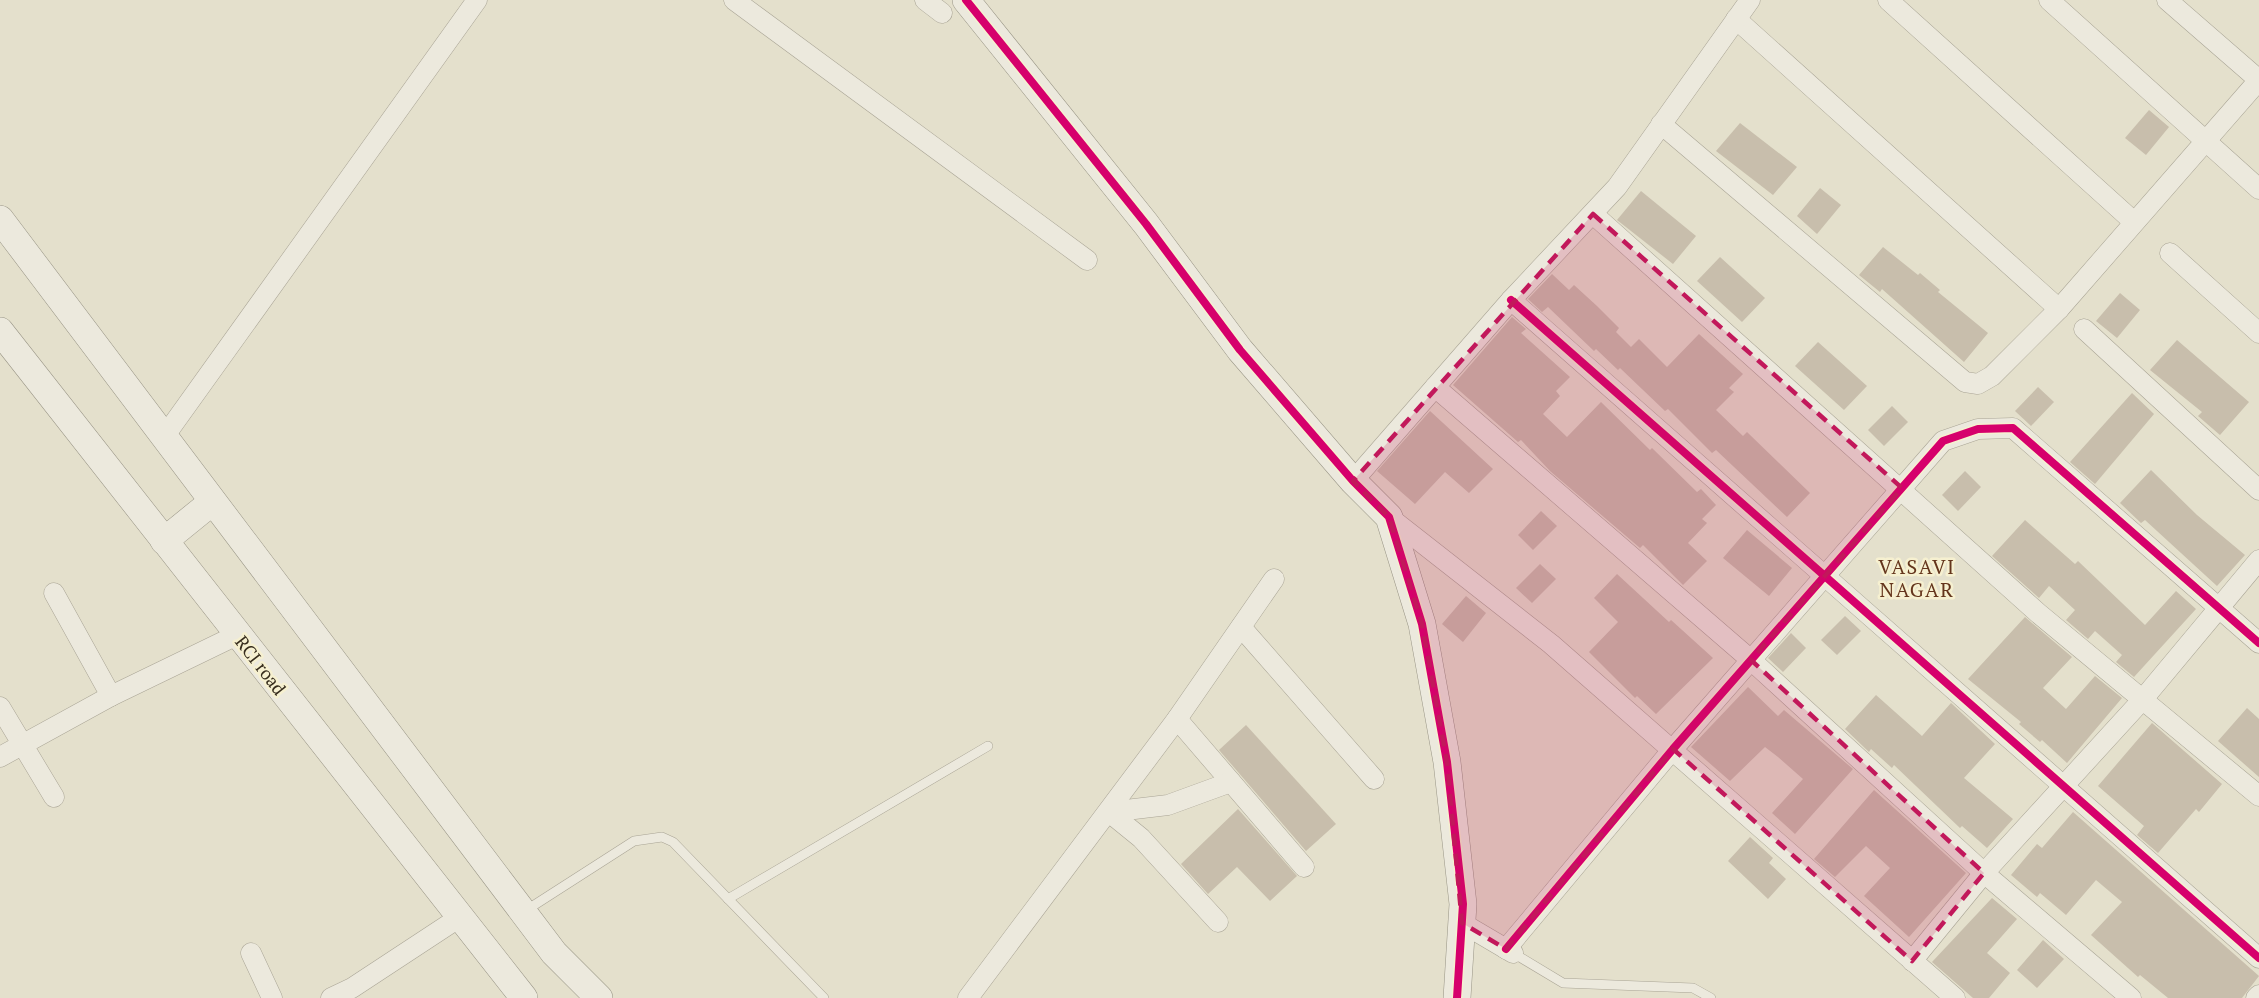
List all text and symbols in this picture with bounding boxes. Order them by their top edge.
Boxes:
district label: VASAVI NAGAR [1878,553,1956,603]
street label: RCI road [230,630,292,700]

